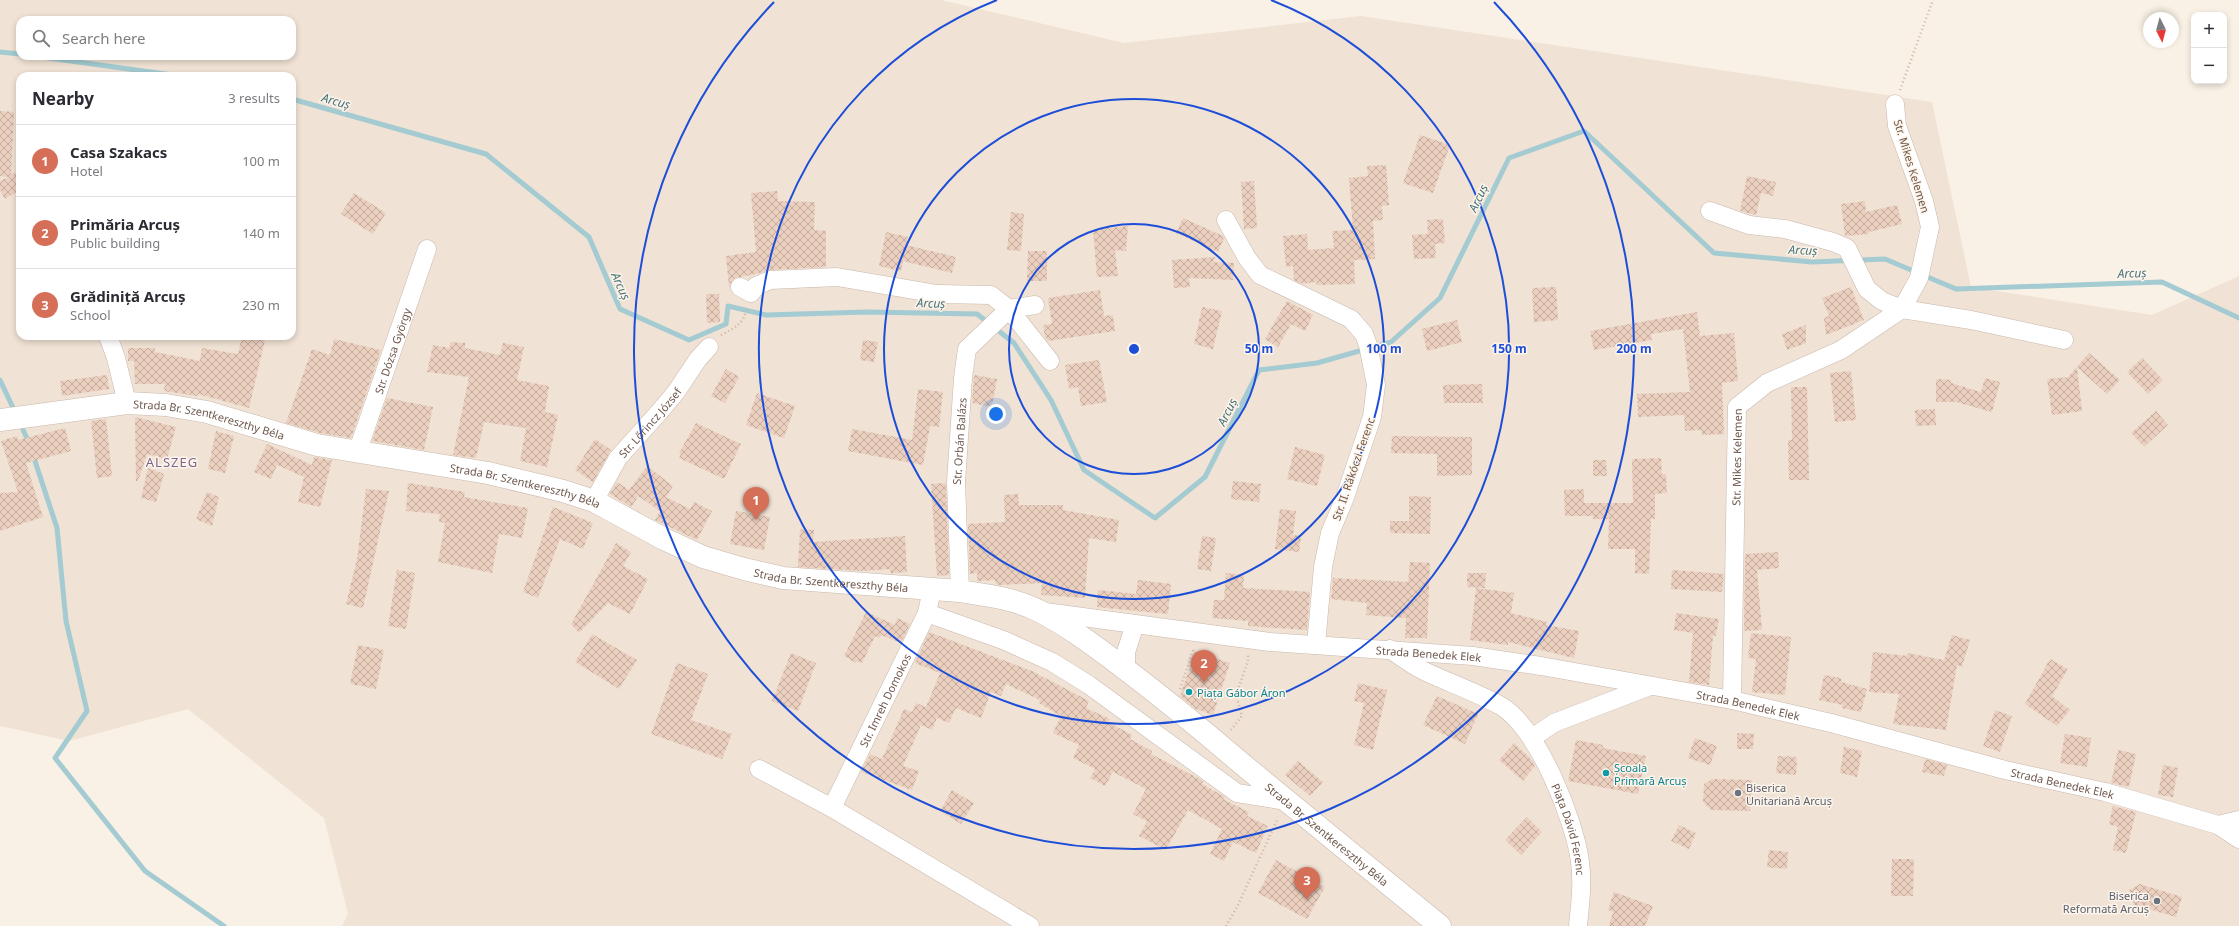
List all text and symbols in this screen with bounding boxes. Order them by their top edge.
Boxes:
north arrow [2143,12,2179,48]
map controls [2191,12,2227,84]
button: + [2191,12,2227,48]
search box [16,16,296,60]
icon: search [30,27,52,49]
text: Search here [62,28,145,48]
button: − [2191,48,2227,84]
text: Nearby [32,87,94,110]
text: 3 results [228,89,280,107]
water label: Arcuș [319,89,352,113]
street label: Str. Mikes Kelemen [1891,117,1933,215]
text: Casa Szakacs [70,142,167,162]
text: 1 [41,152,49,170]
text: 100 m [242,152,280,170]
text: Hotel [70,162,103,180]
water label: Arcuș [1464,181,1492,216]
text: Primăria Arcuș [70,214,180,234]
text: 2 [41,224,49,242]
text: 140 m [242,224,280,242]
text: Public building [70,234,160,252]
water label: Arcuș [1787,241,1818,259]
water label: Arcuș [2116,264,2147,282]
water label: Arcuș [607,268,635,303]
text: Grădiniță Arcuș [70,286,186,306]
water label: Arcuș [915,294,946,312]
text: 3 [41,296,49,314]
text: 230 m [242,296,280,314]
text: School [70,306,111,324]
street label: Str. Dózsa György [370,306,414,396]
text: 50 m [1245,340,1273,357]
text: 100 m [1366,340,1402,357]
text: 150 m [1491,340,1527,357]
text: 200 m [1616,340,1652,357]
centre of rings [1127,342,1141,356]
street label: Str. Lőrincz József [615,383,685,460]
water label: Arcuș [1212,395,1241,430]
street label: Strada Br. Szentkereszthy Béla [133,396,287,442]
street label: Str. Orbán Balázs [948,397,969,485]
your location [986,404,1006,424]
street label: Str. Mikes Kelemen [1728,408,1744,506]
street label: Str. II. Rákóczi Ferenc [1328,415,1378,523]
district label: ALSZEG [146,453,198,471]
street label: Strada Br. Szentkereszthy Béla [449,459,604,511]
pin: 1 [743,487,769,520]
street label: Strada Br. Szentkereszthy Béla [753,564,909,595]
street label: Strada Benedek Elek [1375,642,1482,665]
pin: 2 [1191,650,1217,683]
street label: Str. Imreh Domokos [855,651,914,749]
place label: Piața Gábor Áron [1197,685,1285,700]
street label: Strada Benedek Elek [1695,686,1802,723]
marker: Piața Gábor Áron [1184,687,1194,697]
place label: Școala Primară Arcuș [1614,760,1687,788]
street label: Strada Benedek Elek [2009,764,2116,802]
marker: Școala Primară Arcuș [1601,768,1611,778]
street label: Strada Br. Szentkereszthy Béla [1262,779,1392,889]
place label: Biserica Unitariană Arcuș [1746,780,1832,808]
street label: Piața Dávid Ferenc [1549,781,1589,876]
marker: Biserica Unitariană Arcuș [1733,788,1743,798]
pin: 3 [1294,867,1320,900]
place label: Biserica Reformată Arcuș [2063,888,2149,916]
marker: Biserica Reformată Arcuș [2152,896,2162,906]

